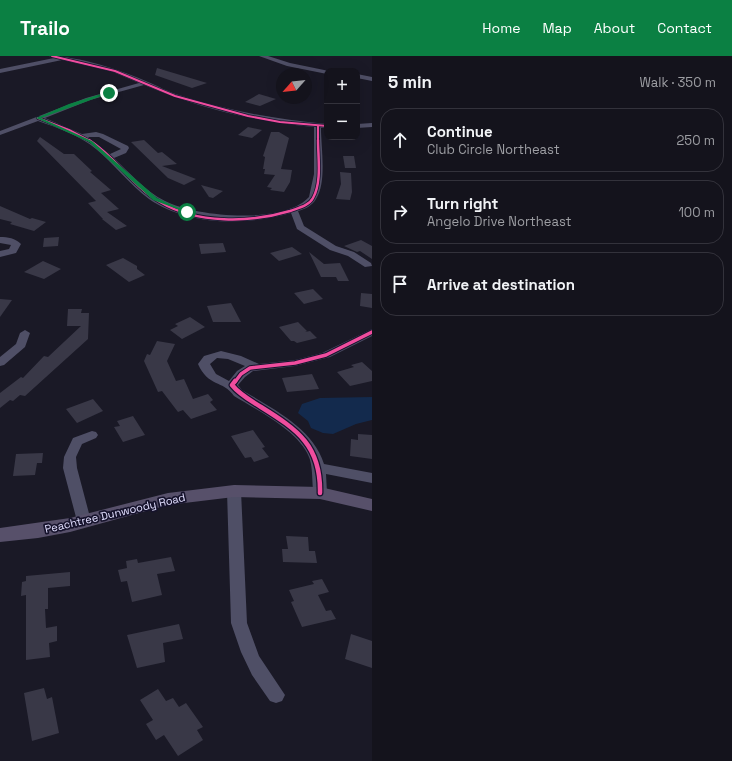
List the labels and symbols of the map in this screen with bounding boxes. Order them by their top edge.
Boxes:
north arrow [276,68,312,104]
route end [100,84,118,102]
route start [178,203,196,221]
street label: Peachtree Dunwoody Road [43,490,187,536]

